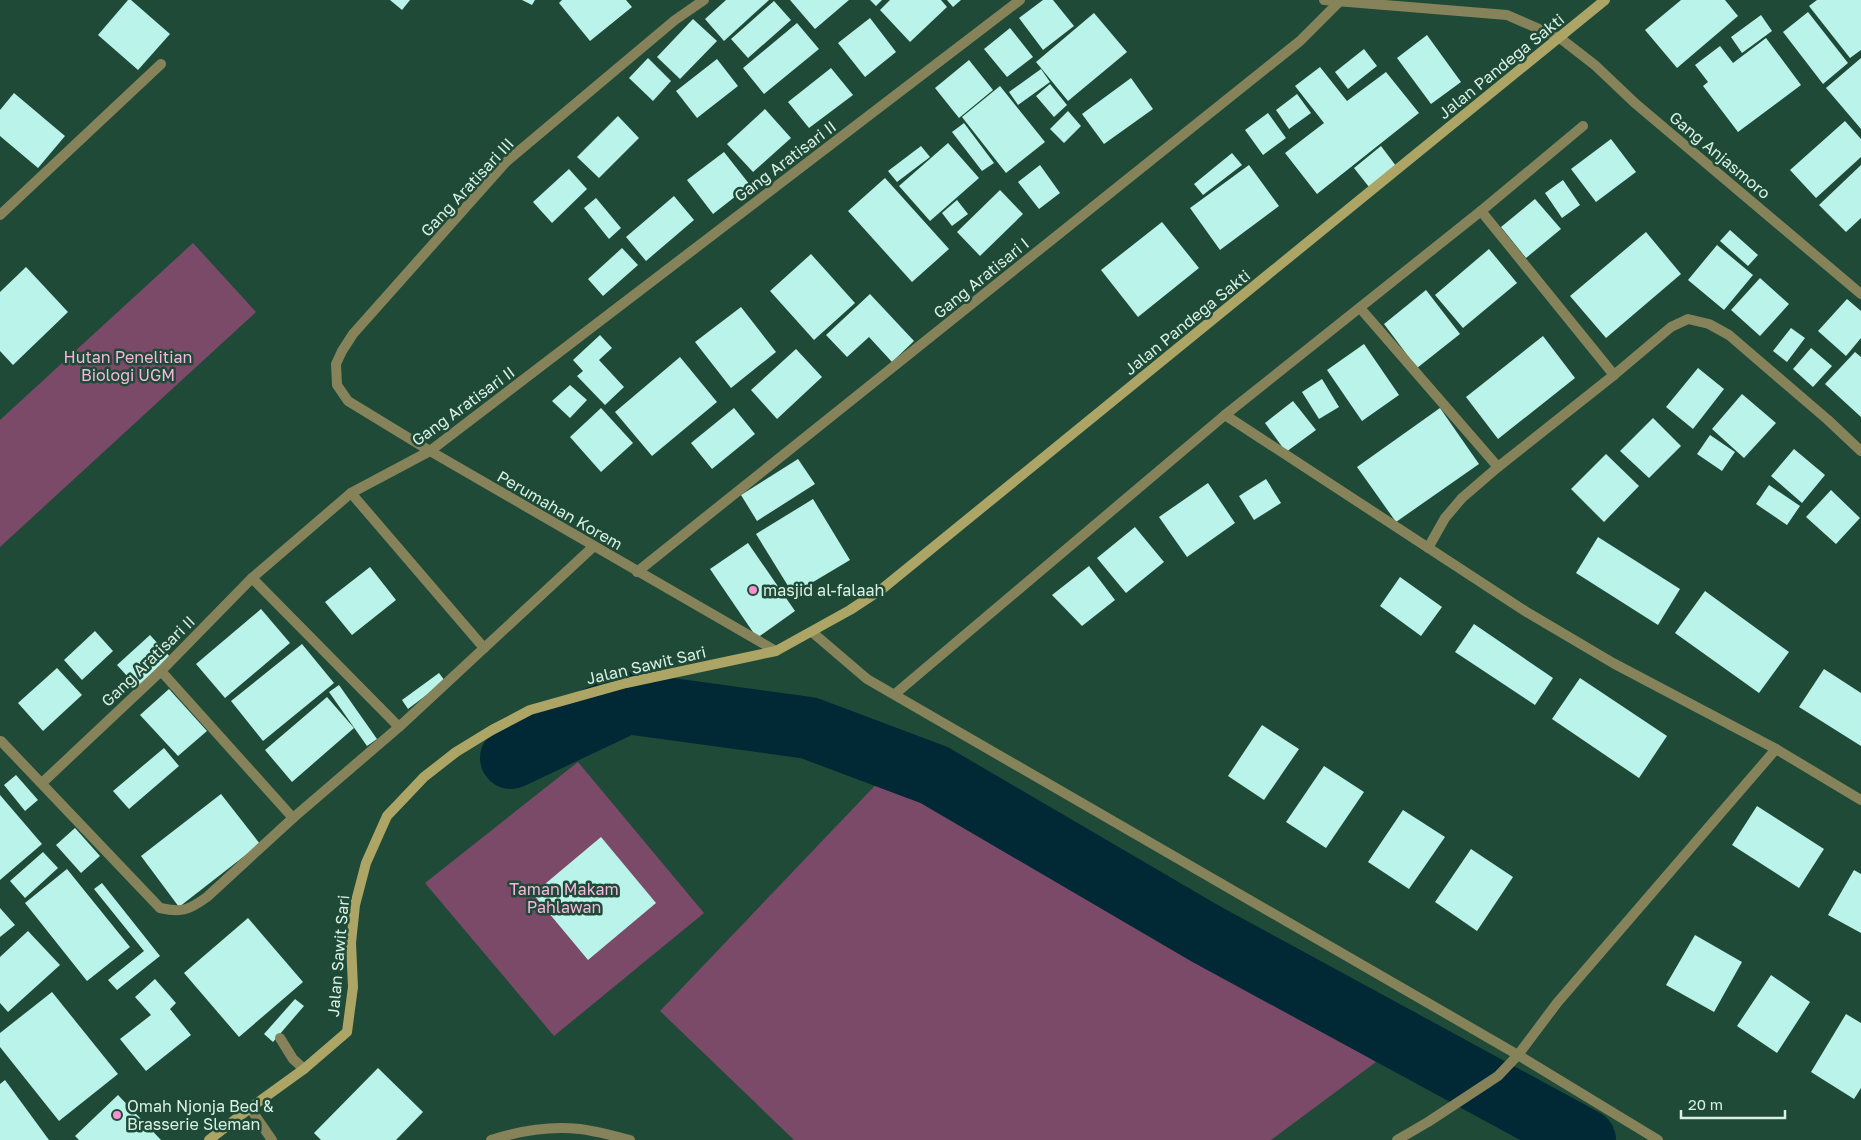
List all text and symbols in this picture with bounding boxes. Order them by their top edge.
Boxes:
street label: Jalan Pandega Sakti [1434,9,1568,123]
street label: Gang Anjasmoro [1665,107,1775,203]
street label: Gang Aratisari II [730,116,840,206]
street label: Gang Aratisari III [416,134,518,240]
street label: Gang Aratisari I [929,233,1033,323]
street label: Jalan Pandega Sakti [1120,265,1254,379]
park label: Hutan Penelitian Biologi UGM [64,347,192,385]
street label: Gang Aratisari II [408,362,518,450]
street label: Perumahan Korem [494,466,626,554]
place label: masjid al-falaah [763,580,884,600]
marker: masjid al-falaah [747,584,759,596]
street label: Gang Aratisari II [97,611,199,711]
street label: Jalan Sawit Sari [584,641,708,689]
park label: Taman Makam Pahlawan [509,879,619,917]
street label: Jalan Sawit Sari [323,894,353,1018]
scale bar [1681,1088,1785,1120]
text: 20 m [1688,1095,1723,1113]
place label: Omah Njonja Bed & Brasserie Sleman [127,1096,274,1134]
marker: Omah Njonja Bed & Brasserie Sleman [111,1109,123,1121]

